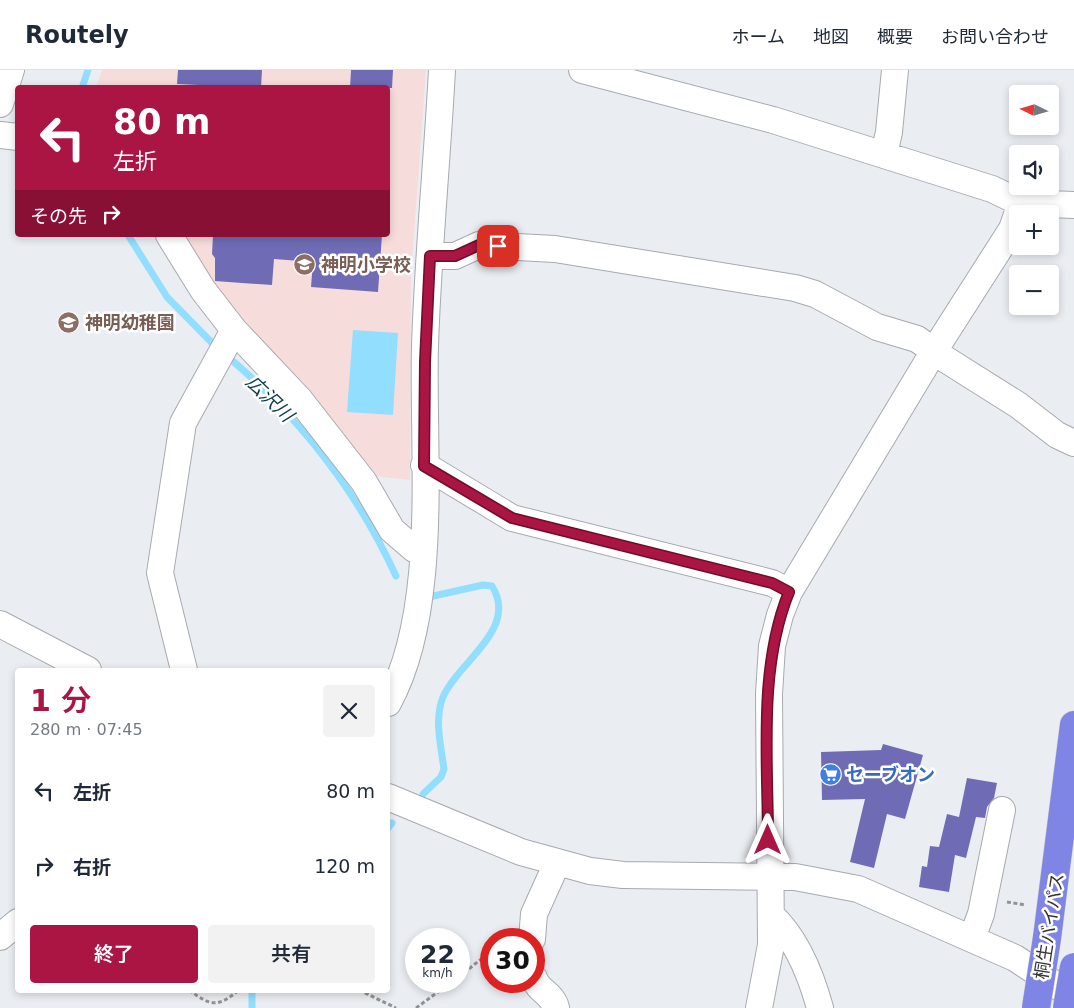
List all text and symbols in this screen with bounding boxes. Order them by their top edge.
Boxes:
text: Routely [25,21,129,49]
text: ホーム [732,26,785,47]
text: 地図 [813,26,849,47]
text: 概要 [877,26,913,47]
text: お問い合わせ [941,26,1049,47]
north arrow [1009,85,1059,135]
map controls [1009,85,1059,315]
text: 80 m [113,102,210,142]
icon: left [30,105,95,170]
button: sound [1009,145,1059,195]
text: 左折 [113,149,157,174]
icon: right [97,200,125,228]
text: その先 [30,205,87,227]
button: + [1009,205,1059,255]
pin [477,225,519,267]
icon: arrive [484,232,512,260]
school or university icon: 神明小学校 [293,252,317,276]
place label: 神明小学校 [321,254,411,275]
button: − [1009,265,1059,315]
school or university icon: 神明幼稚園 [57,310,81,334]
place label: 神明幼稚園 [85,312,175,333]
water label: 広沢川 [242,370,300,427]
text: 1 分 [30,683,91,718]
button: close [323,685,375,737]
text: 280 m · 07:45 [30,720,143,739]
supermarket icon: セーブオン [818,762,842,786]
place label: セーブオン [846,764,935,785]
icon: left [30,777,58,805]
text: 80 m [326,780,375,802]
text: 左折 [73,781,111,803]
position arrow [741,813,793,865]
icon: right [30,852,58,880]
text: 120 m [314,855,375,877]
text: 右折 [73,856,111,878]
street label: 桐生バイパス [1030,871,1068,981]
button: 終了 [30,925,198,983]
button: 共有 [208,925,375,983]
speed limit sign: 30 [480,928,545,993]
text: 22 [420,940,455,969]
text: km/h [422,966,453,980]

